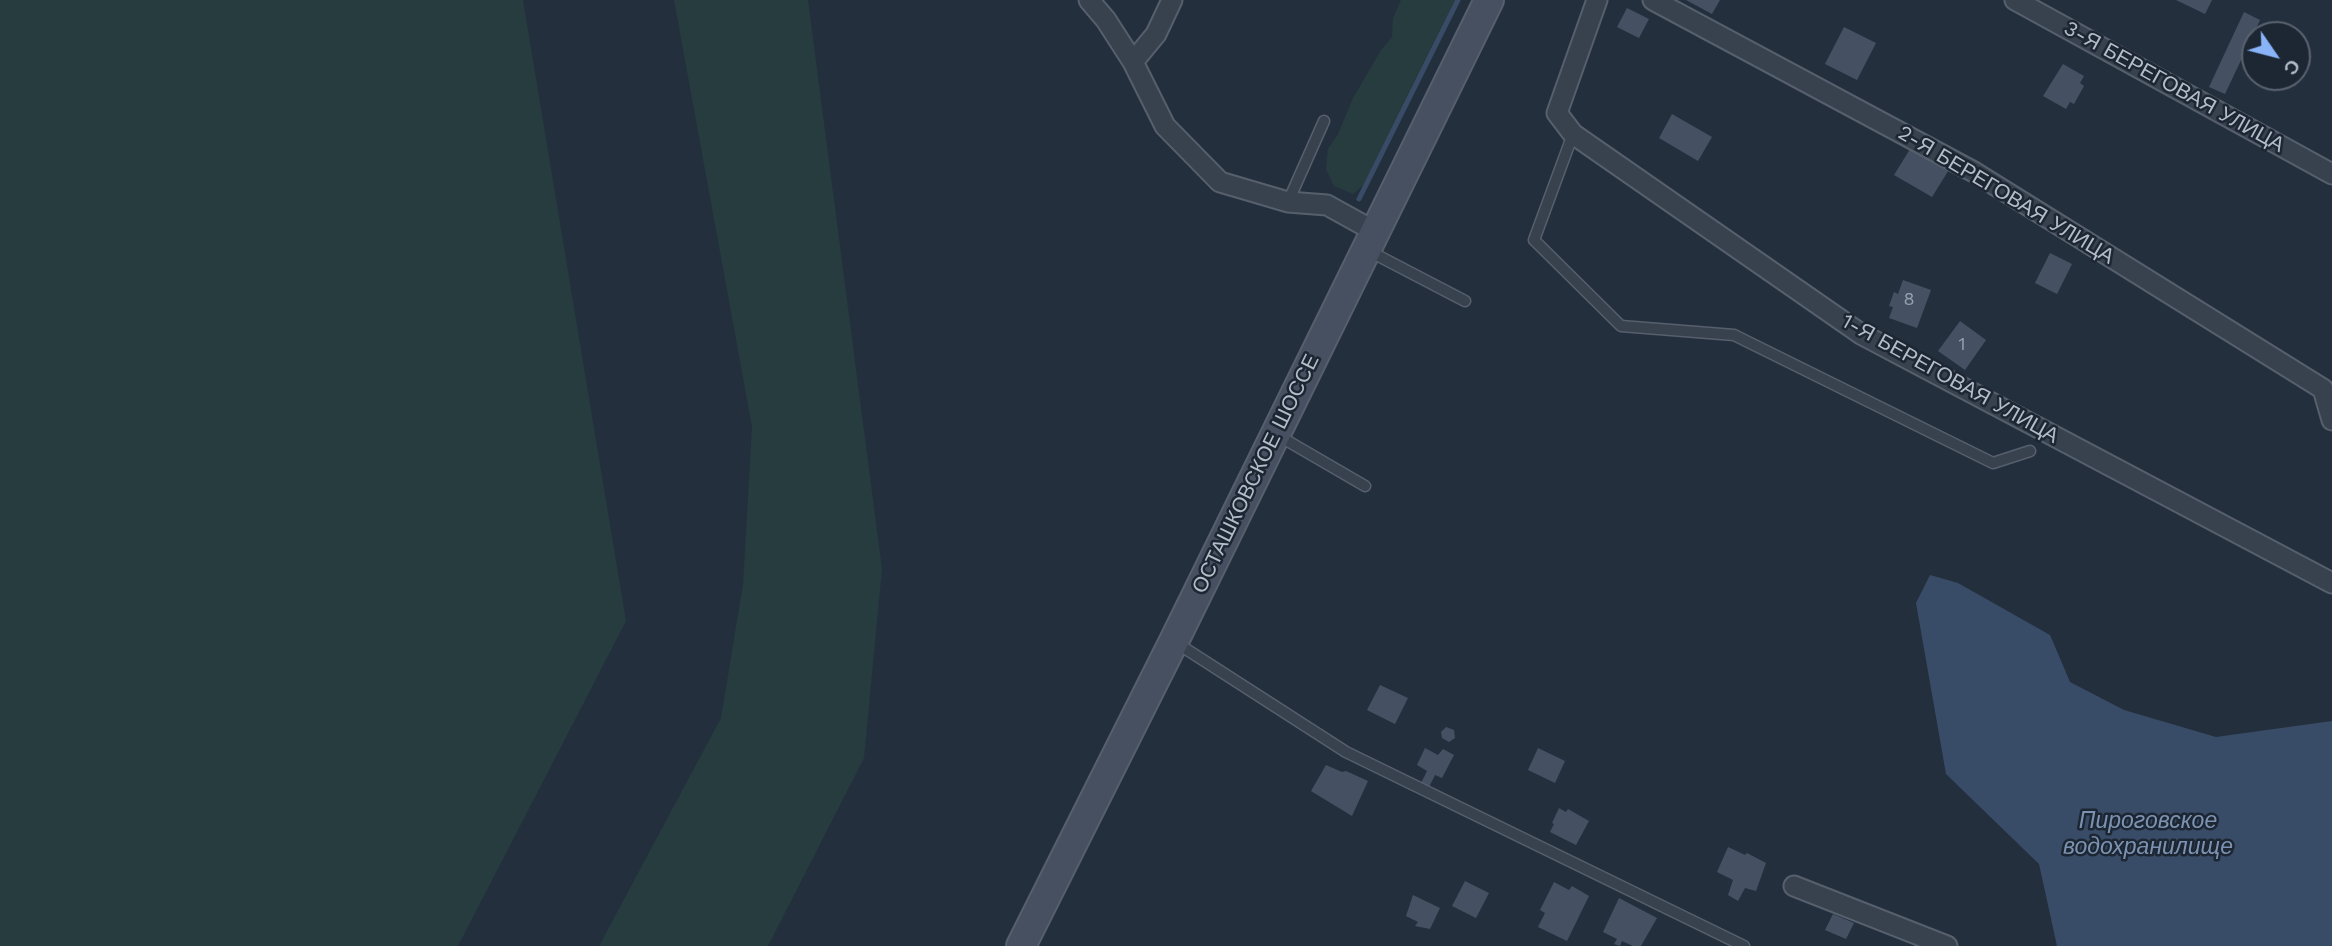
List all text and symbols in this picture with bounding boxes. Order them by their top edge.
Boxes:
street label: 3-Я БЕРЕГОВАЯ УЛИЦА [2059,16,2289,158]
north arrow [2241,21,2311,91]
text: С [2279,55,2305,79]
street label: 2-Я БЕРЕГОВАЯ УЛИЦА [1893,120,2119,270]
house number: 8 [1903,289,1915,311]
street label: 1-Я БЕРЕГОВАЯ УЛИЦА [1837,309,2063,449]
house number: 1 [1958,334,1966,356]
street label: ОСТАШКОВСКОЕ ШОССЕ [1187,351,1325,597]
water label: Пироговское водохранилище [2063,807,2233,861]

